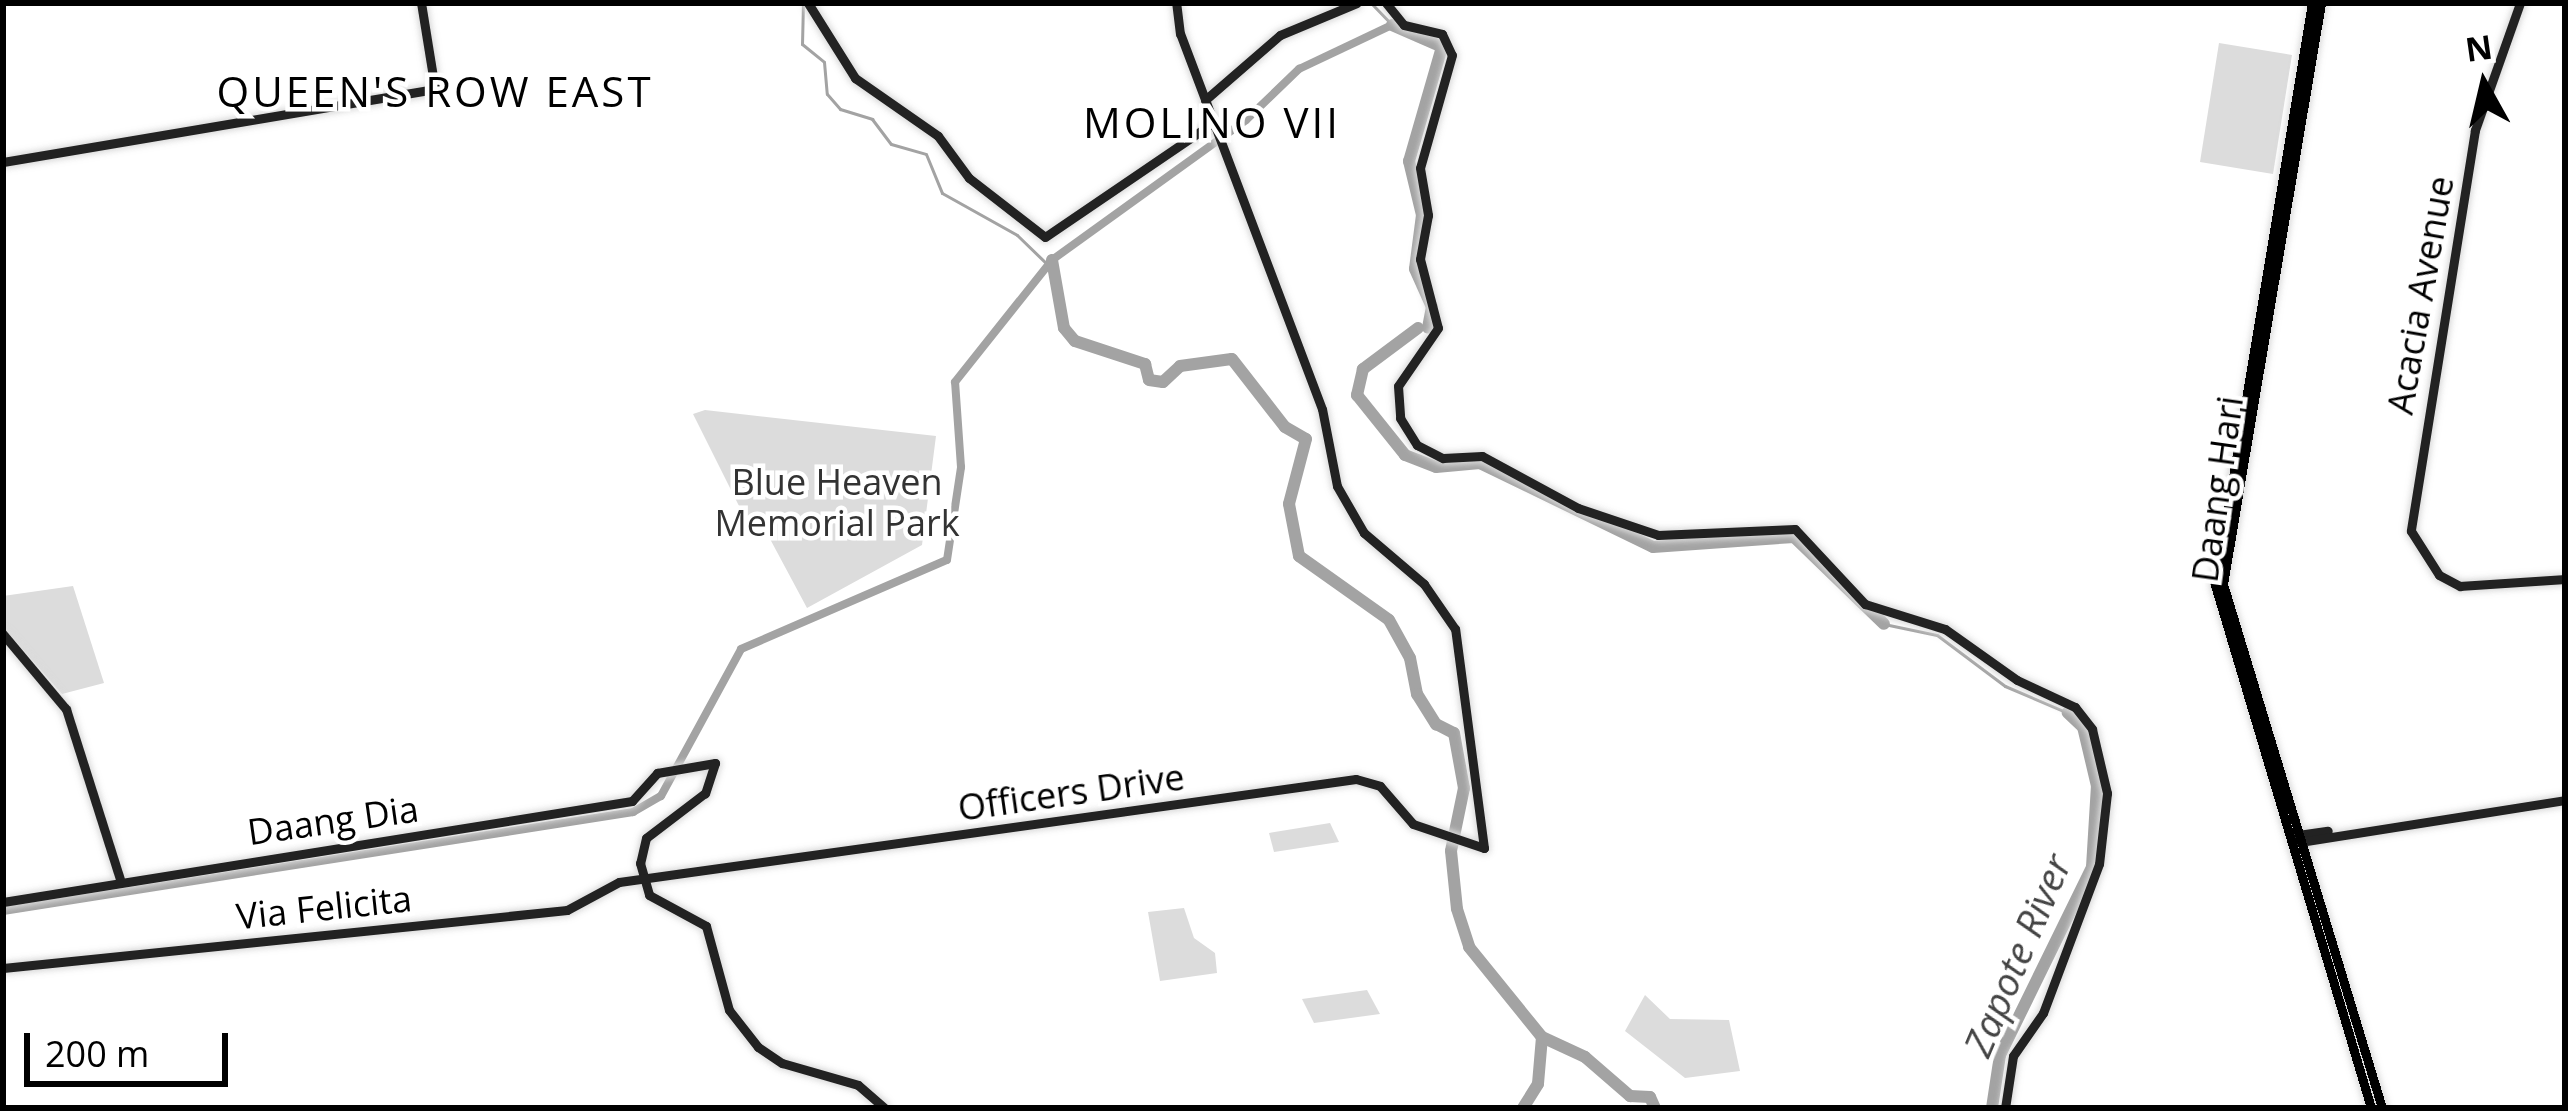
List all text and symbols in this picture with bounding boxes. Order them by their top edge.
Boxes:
north arrow [2424,24,2544,144]
text: N [2462,24,2495,72]
district label: QUEEN'S ROW EAST [216,66,654,116]
district label: MOLINO VII [1083,97,1341,147]
street label: Acacia Avenue [2378,173,2462,417]
street label: Daang Hari [2183,393,2251,585]
park label: Blue Heaven Memorial Park [714,459,960,544]
street label: Officers Drive [955,755,1187,829]
street label: Daang Dia [245,787,421,853]
water label: Zapote River [1954,847,2080,1063]
street label: Via Felicita [234,876,414,938]
scale bar [30,1009,234,1083]
text: 200 m [45,1029,149,1078]

